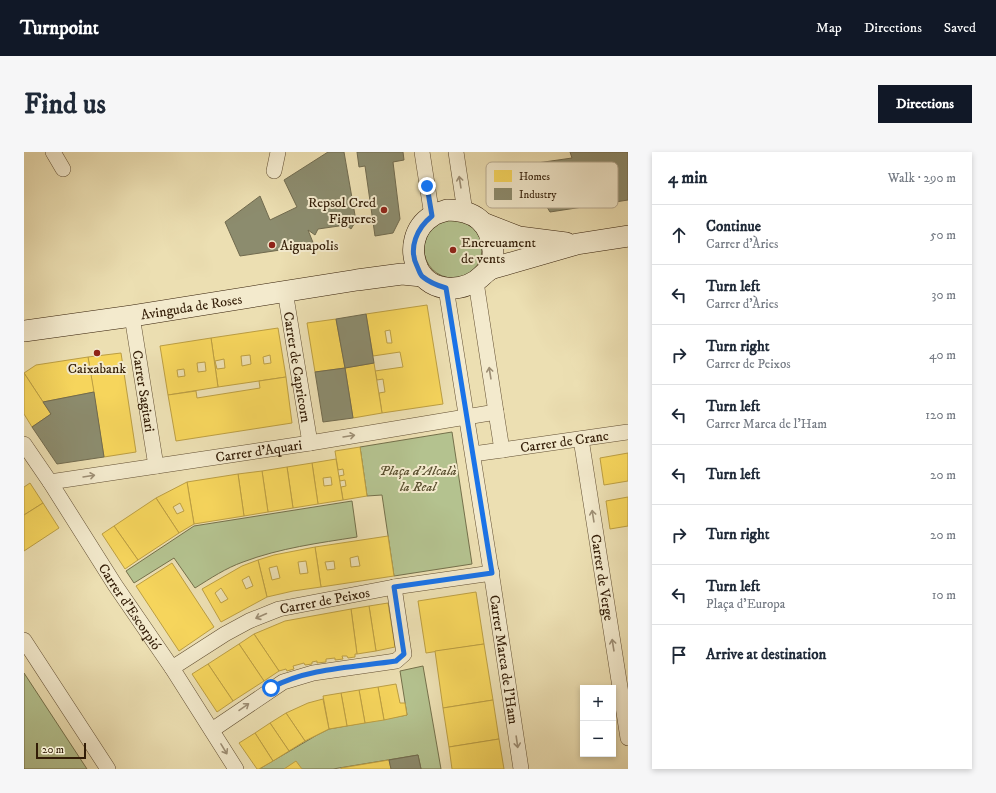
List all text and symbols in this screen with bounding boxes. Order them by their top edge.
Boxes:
text: Turnpoint [20,17,99,40]
text: Map [816,19,842,37]
text: Directions [864,19,922,37]
text: Saved [944,19,976,37]
button: Directions [878,85,972,123]
text: Find us [24,87,106,122]
legend [486,162,618,208]
text: 4 min [668,167,707,189]
text: Homes [519,170,550,184]
text: Walk · 290 m [888,170,956,186]
one-way arrow [456,176,464,189]
route end [418,177,436,195]
text: Industry [519,188,557,202]
place label: Repsol Cred Figueres [308,194,376,228]
marker: Repsol Cred Figueres [379,205,389,215]
text: Continue [706,217,761,236]
icon: ahead [668,224,690,246]
text: 50 m [930,227,956,243]
place label: Encreuament de vents [461,234,536,268]
text: Carrer d'Àries [706,236,778,252]
place label: Aiguapolis [280,237,339,255]
marker: Aiguapolis [267,240,277,250]
marker: Encreuament de vents [448,245,458,255]
text: Turn left [706,277,760,296]
icon: left [668,284,690,306]
text: 30 m [932,287,956,303]
street label: Avinguda de Roses [139,290,244,324]
text: Carrer d'Àries [706,296,778,312]
street label: Carrer de Capricorn [279,310,315,424]
text: Turn right [706,337,769,356]
icon: right [668,344,690,366]
text: 40 m [929,347,956,363]
marker: Caixabank [92,348,102,358]
street label: Carrer Sagitari [128,349,159,434]
text: Carrer de Peixos [706,356,791,372]
place label: Caixabank [68,360,126,378]
one-way arrow [486,367,494,380]
text: Turn left [706,397,760,416]
icon: left [668,404,690,426]
text: 120 m [925,407,956,423]
text: Carrer Marca de l'Ham [706,416,827,432]
street label: Carrer de Cranc [519,427,610,457]
one-way arrow [342,432,355,440]
street label: Carrer d'Aquari [214,436,304,467]
park label: Plaça d'Alcalà la Real [379,462,457,496]
icon: left [668,464,690,486]
text: Turn left [706,465,760,484]
text: 20 m [930,467,956,483]
one-way arrow [82,472,95,480]
one-way arrow [589,510,597,523]
icon: right [668,524,690,546]
text: Turn right [706,525,769,544]
text: 20 m [930,527,956,543]
street label: Carrer de Verge [586,533,617,622]
street label: Carrer d'Escorpió [94,560,165,654]
text: Turn left [706,577,760,596]
street label: Carrer de Peixos [278,584,372,619]
icon: left [668,584,690,606]
text: 10 m [932,587,956,603]
street label: Carrer Marca de l'Ham [485,594,522,726]
text: Plaça d'Europa [706,596,785,612]
one-way arrow [255,613,267,620]
one-way arrow [609,639,617,652]
icon: arrive [668,644,690,666]
text: Arrive at destination [706,645,826,664]
route start [262,679,280,697]
map controls [580,685,616,757]
button: + [580,685,616,721]
one-way arrow [238,703,249,711]
button: − [580,721,616,757]
one-way arrow [513,735,521,748]
scale bar [36,741,86,760]
text: 20 m [42,743,64,757]
one-way arrow [220,743,228,755]

